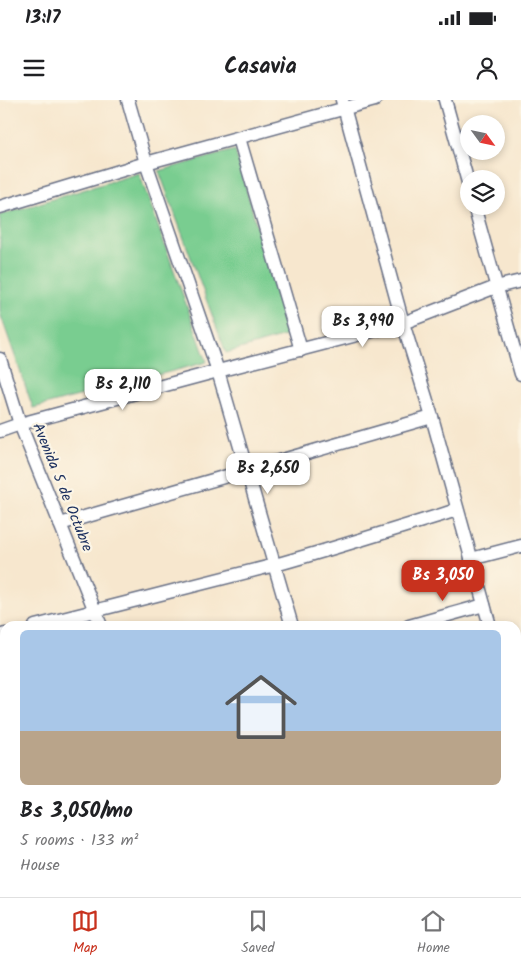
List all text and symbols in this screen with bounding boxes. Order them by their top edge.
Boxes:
text: 13:17 [25,3,61,33]
text: Casavia [224,50,297,85]
icon: menu [20,54,48,82]
icon: person [473,54,501,82]
north arrow [460,115,505,160]
map controls [460,115,505,215]
button: layers [460,170,505,215]
pin: Bs 3,990 [311,306,415,348]
text: Bs 3,990 [333,309,393,334]
pin: Bs 2,110 [71,368,175,411]
text: Bs 2,110 [95,372,151,397]
street label: Avenida 5 de Octubre [25,419,99,556]
pin: Bs 2,650 [216,452,320,495]
text: Bs 2,650 [237,456,299,481]
pin: Bs 3,050 [391,560,495,602]
text: Bs 3,050 [412,563,474,588]
icon: home [216,662,306,752]
text: Bs 3,050/mo [20,795,133,828]
text: 5 rooms · 133 m² [20,828,138,853]
text: House [20,853,60,878]
tab: Map [71,907,99,959]
tab: Saved [241,907,275,959]
tab: Home [417,907,450,959]

